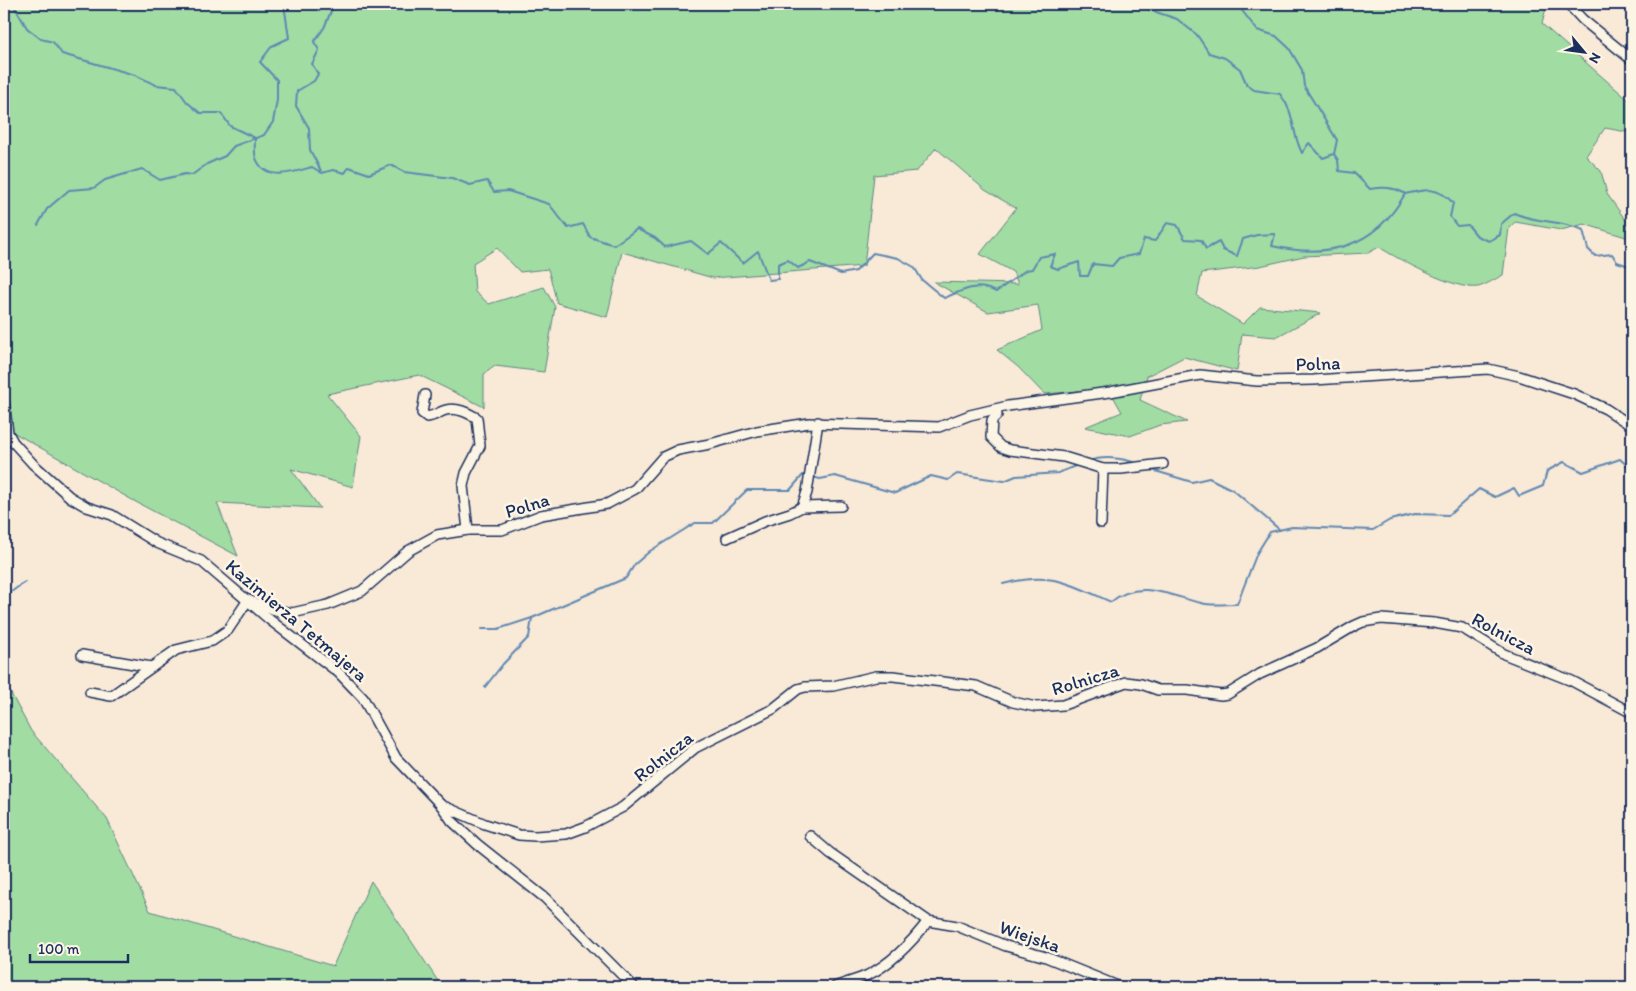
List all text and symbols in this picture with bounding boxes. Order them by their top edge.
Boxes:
north arrow [1558,28,1608,78]
text: N [1585,50,1605,66]
street label: Polna [1295,351,1341,376]
street label: Polna [502,488,552,523]
street label: Kazimierza Tetmajera [221,554,373,687]
street label: Rolnicza [1468,607,1540,660]
street label: Rolnicza [1049,658,1122,701]
street label: Rolnicza [629,726,698,787]
street label: Wiejska [996,915,1063,958]
scale bar [30,931,128,963]
text: 100 m [38,940,80,958]

